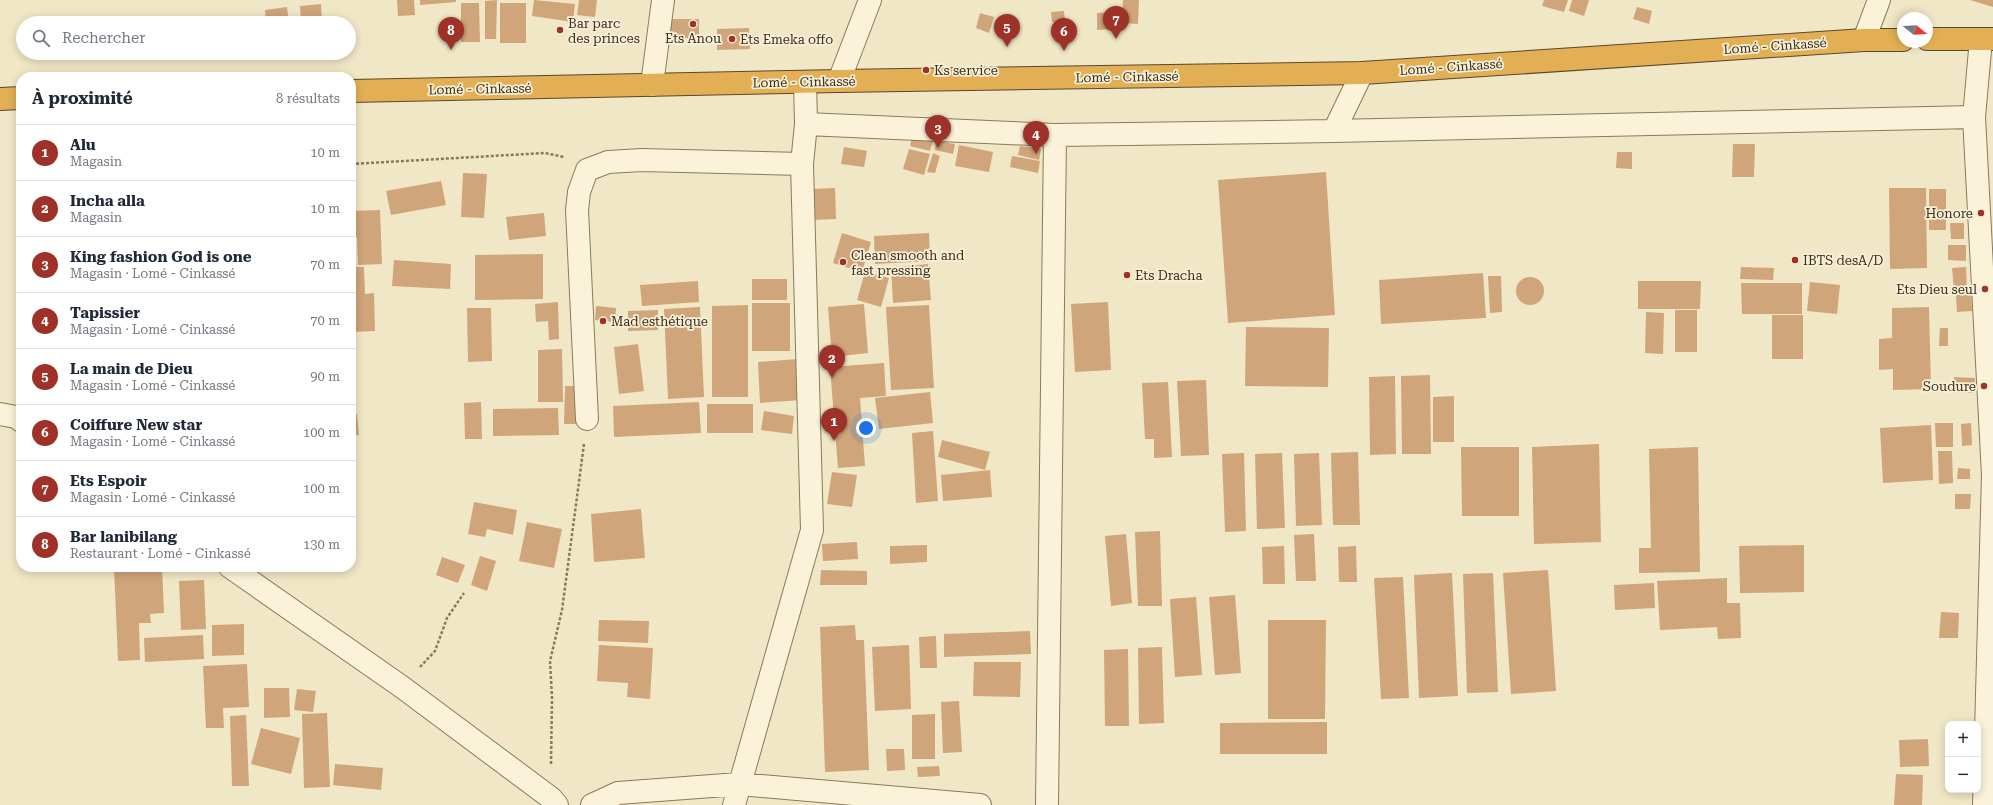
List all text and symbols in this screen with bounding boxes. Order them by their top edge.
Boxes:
pin: 7 [1103,6,1129,39]
north arrow [1897,12,1933,48]
pin: 5 [994,14,1020,47]
search box [16,16,356,60]
place label: Bar parc des princes [568,16,640,46]
pin: 8 [438,17,464,50]
pin: 6 [1051,18,1077,51]
marker: Ets Anou [688,19,698,29]
marker: Bar parc des princes [555,25,565,35]
icon: search [30,27,52,49]
text: Rechercher [62,29,145,47]
place label: Ets Anou [665,31,721,46]
place label: Ets Emeka offo [740,32,833,47]
marker: Ets Emeka offo [727,34,737,44]
street label: Lomé - Cinkassé [1723,35,1827,57]
street label: Lomé - Cinkassé [1399,56,1503,78]
place label: Ks service [934,63,998,78]
marker: Ks service [921,65,931,75]
street label: Lomé - Cinkassé [1075,69,1179,85]
street label: Lomé - Cinkassé [752,74,856,90]
street label: Lomé - Cinkassé [428,81,532,97]
text: À proximité [32,88,133,108]
text: 8 résultats [276,91,340,106]
pin: 3 [925,115,951,148]
pin: 4 [1023,121,1049,154]
text: Alu [70,136,96,154]
text: 1 [41,145,49,160]
text: 10 m [310,145,340,160]
text: Magasin [70,154,122,169]
text: Incha alla [70,192,145,210]
text: 2 [41,201,49,216]
text: 10 m [310,201,340,216]
place label: Honore [1926,206,1973,221]
marker: Honore [1976,208,1986,218]
text: Magasin [70,210,122,225]
text: King fashion God is one [70,248,252,266]
place label: Clean smooth and fast pressing [851,248,965,278]
place label: IBTS desA/D [1803,253,1883,268]
marker: IBTS desA/D [1790,255,1800,265]
text: 3 [41,257,49,272]
text: 70 m [310,257,340,272]
marker: Clean smooth and fast pressing [838,257,848,267]
text: Magasin · Lomé - Cinkassé [70,266,236,281]
place label: Ets Dracha [1135,268,1203,283]
marker: Ets Dracha [1122,270,1132,280]
place label: Ets Dieu seul [1896,282,1977,297]
marker: Ets Dieu seul [1980,284,1990,294]
text: Tapissier [70,304,140,322]
text: 4 [41,313,49,328]
text: 70 m [310,313,340,328]
place label: Mad esthétique [611,314,708,329]
marker: Mad esthétique [598,316,608,326]
text: Magasin · Lomé - Cinkassé [70,322,236,337]
pin: 2 [819,345,845,378]
text: La main de Dieu [70,360,193,378]
text: 5 [41,369,49,384]
text: 90 m [310,369,340,384]
text: Magasin · Lomé - Cinkassé [70,378,236,393]
place label: Soudure [1923,379,1976,394]
marker: Soudure [1979,381,1989,391]
pin: 1 [821,408,847,441]
text: Coiffure New star [70,416,202,434]
your location [856,418,876,438]
text: 6 [41,425,49,440]
text: 100 m [303,425,340,440]
text: Magasin · Lomé - Cinkassé [70,434,236,449]
text: Ets Espoir [70,472,147,490]
text: 7 [41,481,49,496]
text: 100 m [303,481,340,496]
text: Magasin · Lomé - Cinkassé [70,490,236,505]
text: Bar lanibilang [70,528,177,546]
text: 8 [41,537,49,552]
text: 130 m [303,537,340,552]
text: Restaurant · Lomé - Cinkassé [70,546,251,561]
map controls [1945,721,1981,793]
button: + [1945,721,1981,757]
button: − [1945,757,1981,793]

